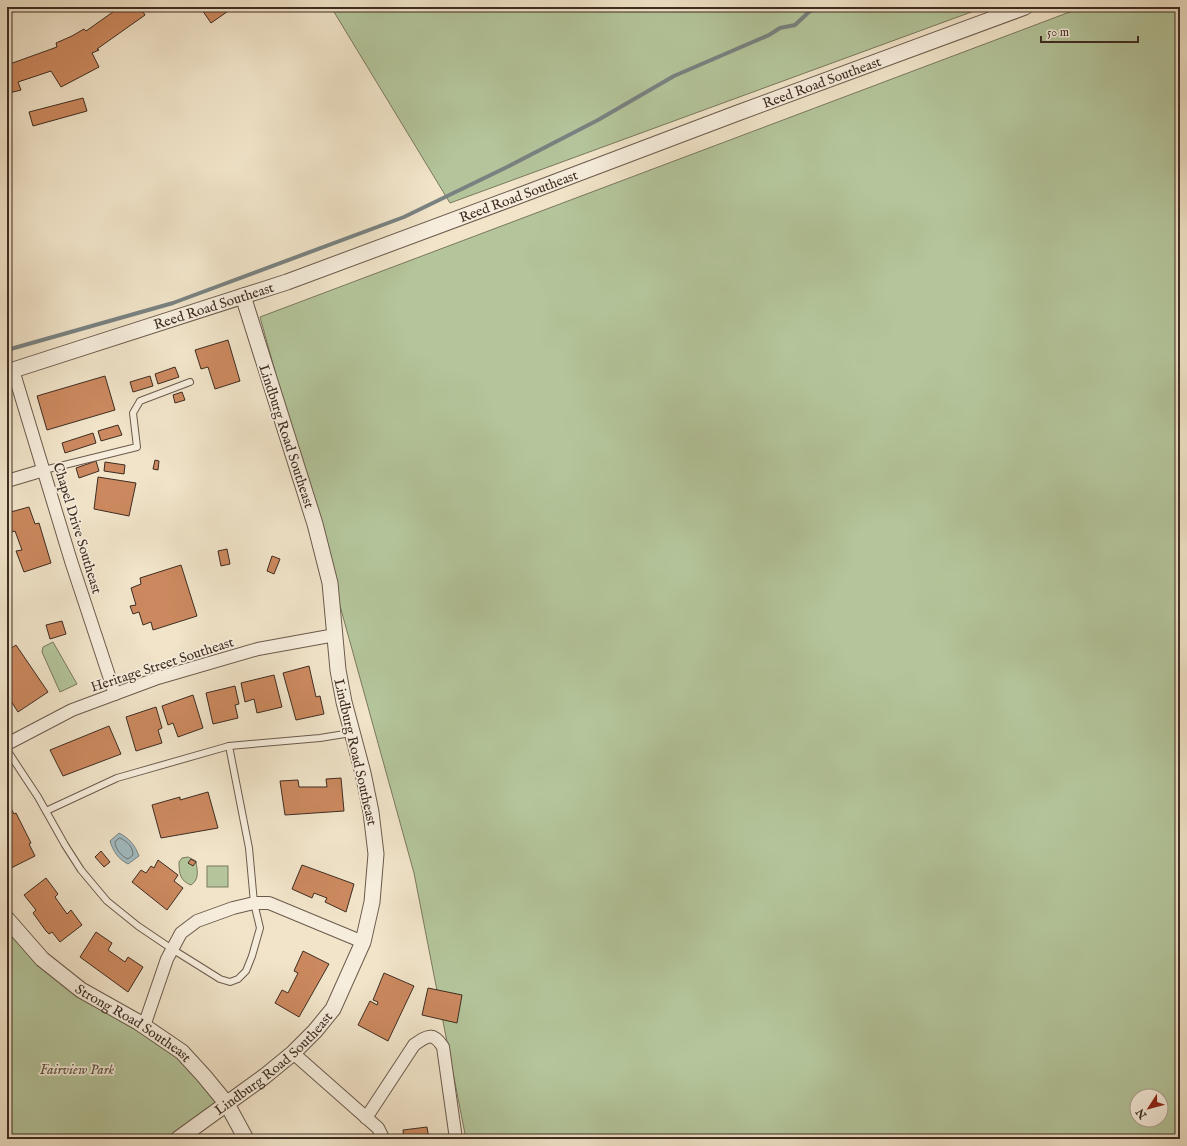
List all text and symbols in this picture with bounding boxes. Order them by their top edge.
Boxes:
scale bar [1041,18,1138,44]
text: 50 m [1047,25,1069,40]
street label: Reed Road Southeast [760,53,884,113]
street label: Reed Road Southeast [457,166,581,227]
street label: Reed Road Southeast [152,279,276,334]
street label: Lindburg Road Southeast [254,362,318,511]
street label: Chapel Drive Southeast [48,460,106,596]
street label: Heritage Street Southeast [89,633,236,697]
street label: Lindburg Road Southeast [329,677,381,828]
street label: Strong Road Southeast [71,981,195,1067]
street label: Lindburg Road Southeast [211,1008,337,1120]
park label: Fairview Park [40,1061,115,1079]
north arrow [1129,1088,1169,1128]
text: N [1133,1105,1151,1122]

